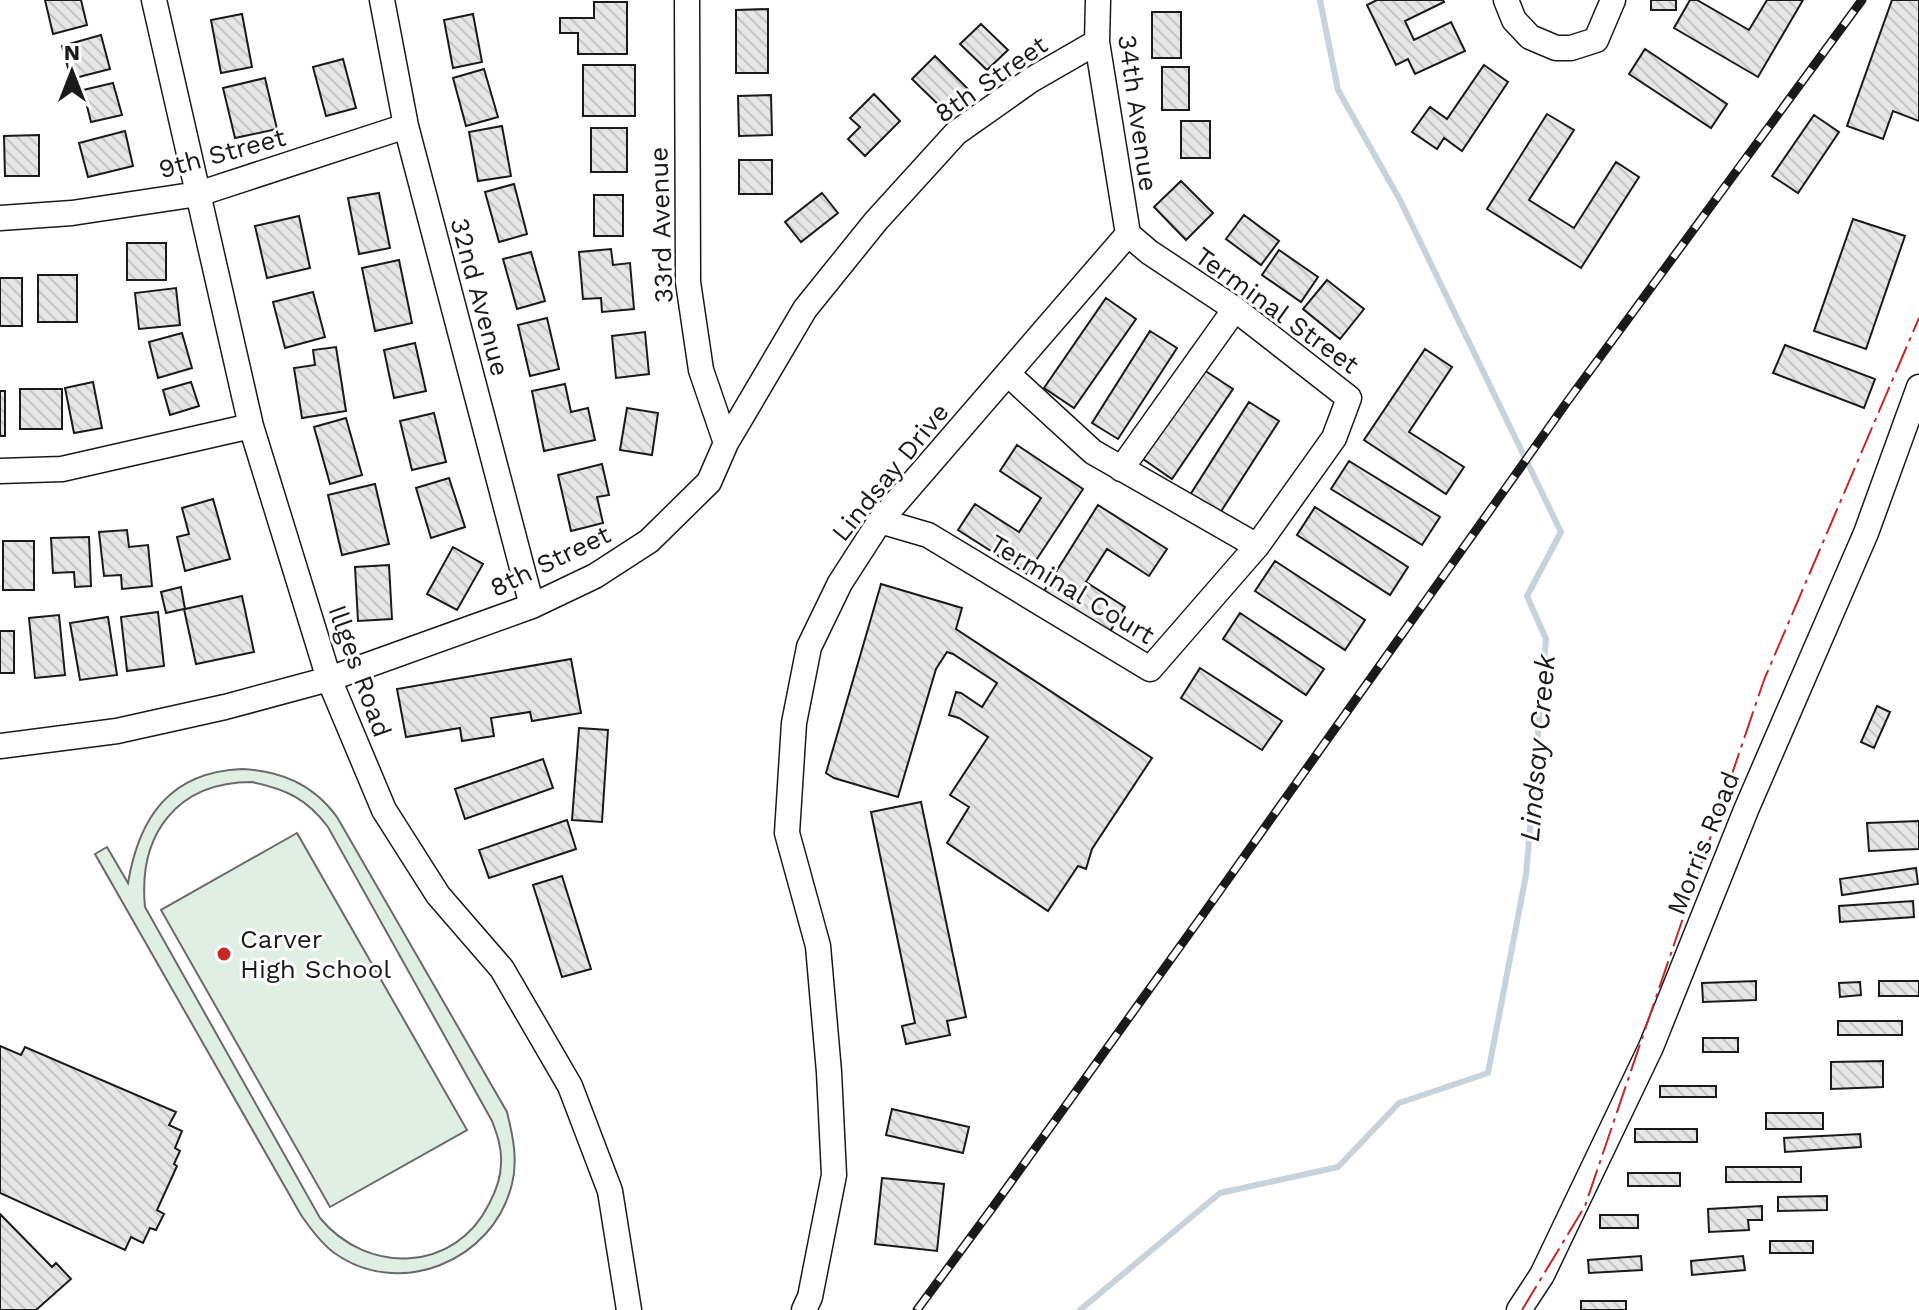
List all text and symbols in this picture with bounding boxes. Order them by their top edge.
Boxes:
street label: 8th Street [929,29,1053,129]
north arrow [32,32,112,112]
street label: 34th Avenue [1112,33,1164,193]
text: N [64,40,80,65]
street label: 9th Street [155,122,289,184]
street label: 33rd Avenue [643,146,679,304]
street label: 32nd Avenue [444,215,516,379]
street label: Terminal Street [1189,241,1365,380]
street label: Lindsay Drive [825,397,955,547]
street label: 8th Street [485,519,615,603]
street label: Terminal Court [984,528,1160,650]
street label: Illges Road [322,601,398,741]
water label: Lindsay Creek [1513,652,1562,843]
street label: Morris Road [1661,767,1745,919]
place label: Carver High School [240,924,391,984]
marker: Carver High School [215,945,233,963]

